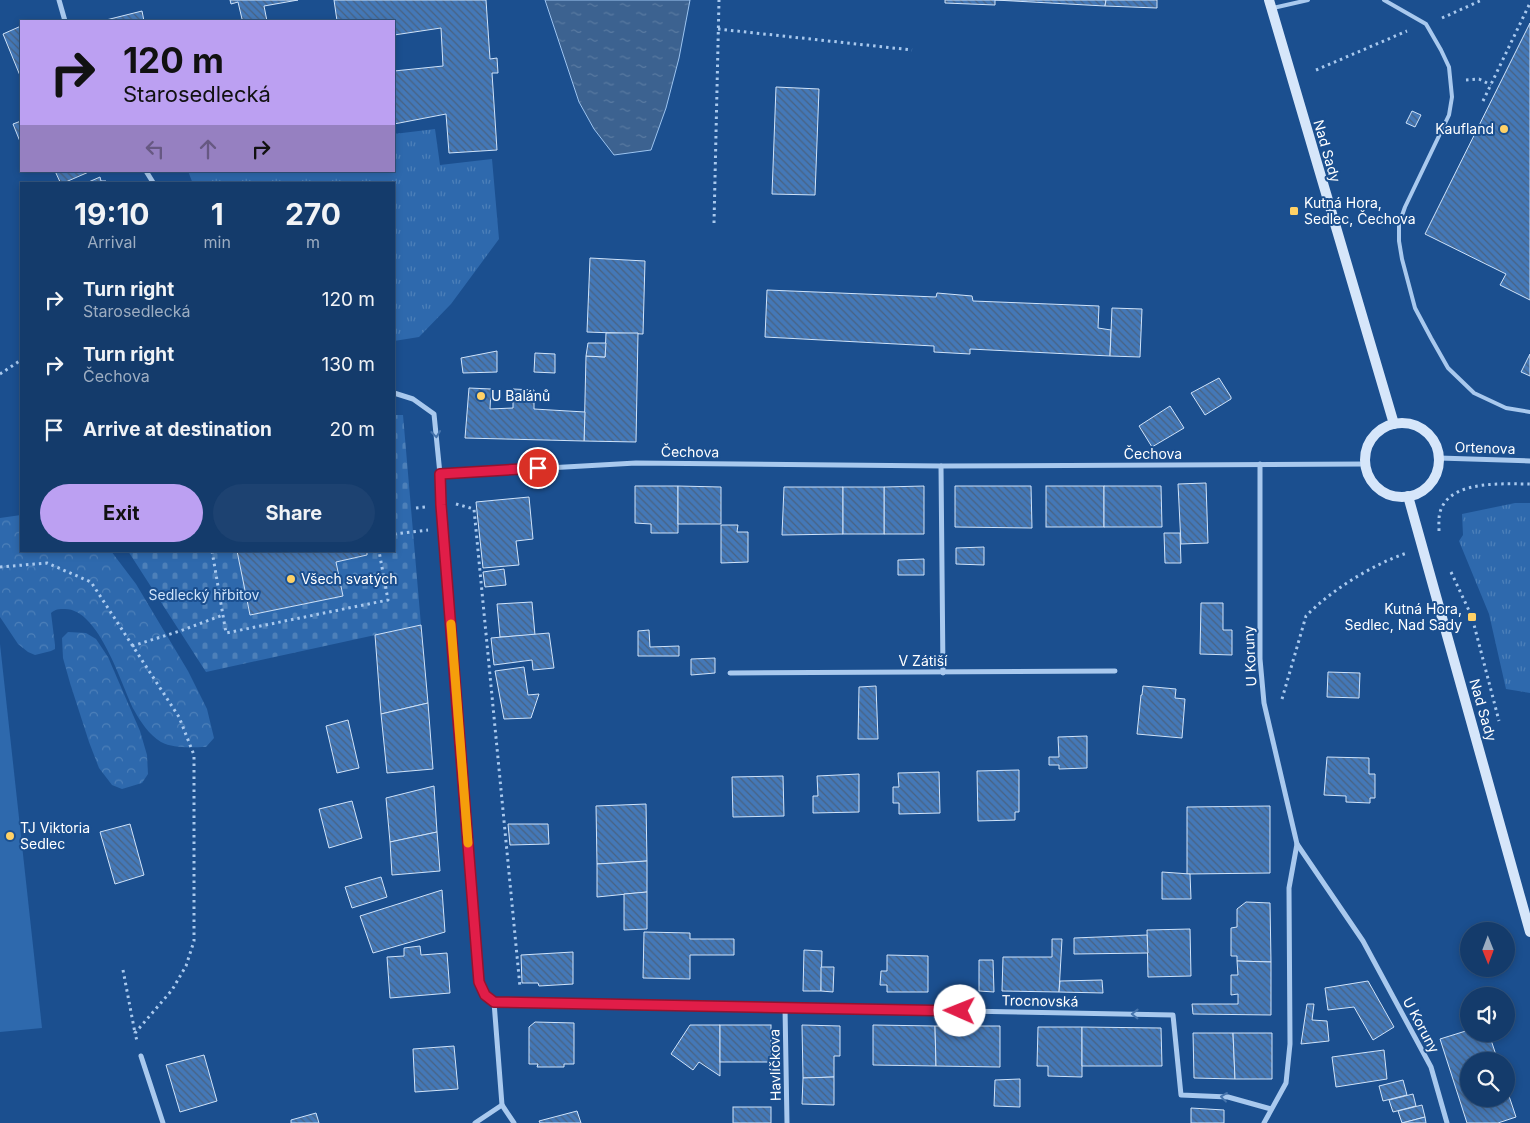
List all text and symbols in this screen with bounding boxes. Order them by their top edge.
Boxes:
text: 120 m [123,39,224,81]
icon: right [40,40,105,105]
text: Starosedlecká [123,81,271,107]
street label: Nad Sady [1310,118,1345,184]
place label: Kaufland [1435,120,1494,137]
marker: Kaufland [1498,123,1510,135]
icon: left [141,135,169,163]
icon: ahead [194,135,222,163]
icon: right [247,135,275,163]
place label: Kutná Hora, Sedlec, Čechova [1304,194,1416,227]
text: 19:10 [74,196,150,232]
text: 1 [211,196,224,232]
text: 270 [285,196,341,232]
marker: Kutná Hora, Sedlec, Čechova [1288,205,1300,217]
text: Arrival [87,232,136,252]
text: min [204,232,231,252]
text: m [306,232,320,252]
text: Turn right [83,278,174,301]
icon: right [40,286,68,314]
text: 120 m [322,288,375,311]
text: Starosedlecká [83,301,191,321]
text: Turn right [83,343,174,366]
icon: right [40,351,68,379]
text: 130 m [322,353,375,376]
text: Čechova [83,366,150,386]
place label: U Balánů [491,387,550,404]
marker: U Balánů [475,390,487,402]
icon: arrive [40,416,68,444]
text: Arrive at destination [83,418,272,441]
text: 20 m [329,418,375,441]
one-way arrow [430,431,441,439]
street label: Ortenova [1454,438,1516,457]
street label: Čechova [661,442,719,461]
street label: Čechova [1124,445,1182,462]
pin [517,447,559,489]
icon: arrive [524,454,552,482]
button: Exit [40,484,203,542]
button: Share [213,484,375,542]
place label: Všech svatých [301,570,398,587]
marker: Všech svatých [285,573,297,585]
park label: Sedlecký hřbitov [149,586,260,603]
place label: Kutná Hora, Sedlec, Nad Sady [1344,600,1462,633]
marker: Kutná Hora, Sedlec, Nad Sady [1466,611,1478,623]
street label: U Koruny [1239,625,1260,687]
street label: V Zátiší [898,652,948,669]
street label: Nad Sady [1466,677,1501,743]
place label: TJ Viktoria Sedlec [20,819,90,852]
marker: TJ Viktoria Sedlec [4,830,16,842]
north arrow [1460,922,1515,978]
map controls [1460,922,1515,1107]
position arrow [933,984,985,1036]
button: sound [1460,987,1515,1042]
street label: Trocnovská [1001,991,1079,1010]
street label: U Koruny [1400,994,1443,1056]
one-way arrow [1130,1009,1138,1019]
street label: Havlíčkova [765,1029,784,1101]
button: search [1460,1052,1515,1107]
one-way arrow [1220,1092,1228,1103]

